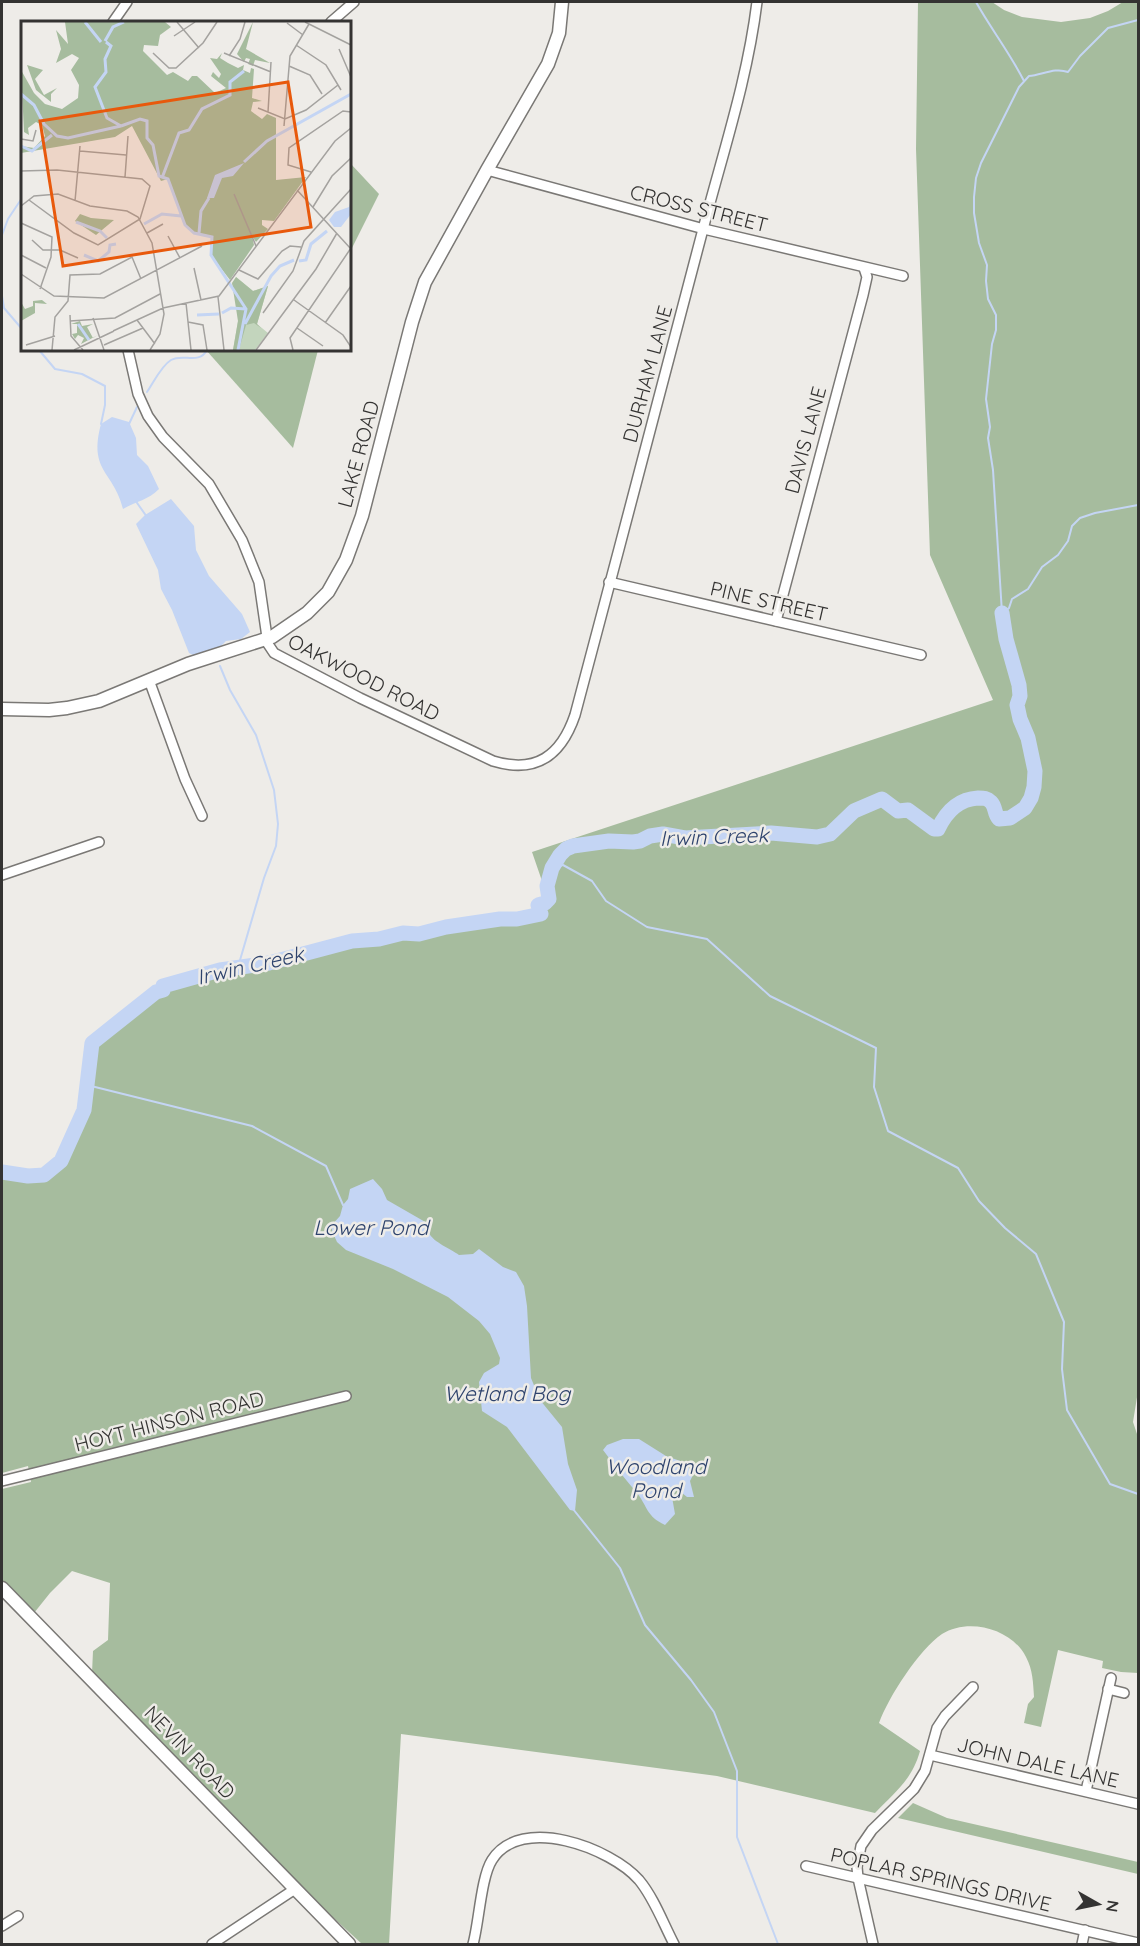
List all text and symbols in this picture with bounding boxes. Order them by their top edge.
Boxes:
inset map [21,21,351,351]
street label: CROSS STREET [628,179,770,237]
street label: DURHAM LANE [617,303,677,445]
street label: DAVIS LANE [779,384,831,496]
street label: LAKE ROAD [332,398,384,510]
street label: PINE STREET [708,575,830,627]
street label: OAKWOOD ROAD [284,628,444,726]
water label: Irwin Creek [659,821,771,851]
water label: Irwin Creek [194,940,308,990]
water label: Lower Pond [313,1214,431,1240]
water label: Wetland Bog [444,1380,572,1406]
street label: HOYT HINSON ROAD [72,1385,266,1457]
water label: Woodland Pond [606,1453,709,1503]
street label: NEVIN ROAD [139,1700,241,1804]
street label: JOHN DALE LANE [955,1731,1121,1793]
street label: POPLAR SPRINGS DRIVE [828,1841,1054,1917]
north arrow [1068,1874,1128,1934]
text: N [1102,1899,1124,1914]

